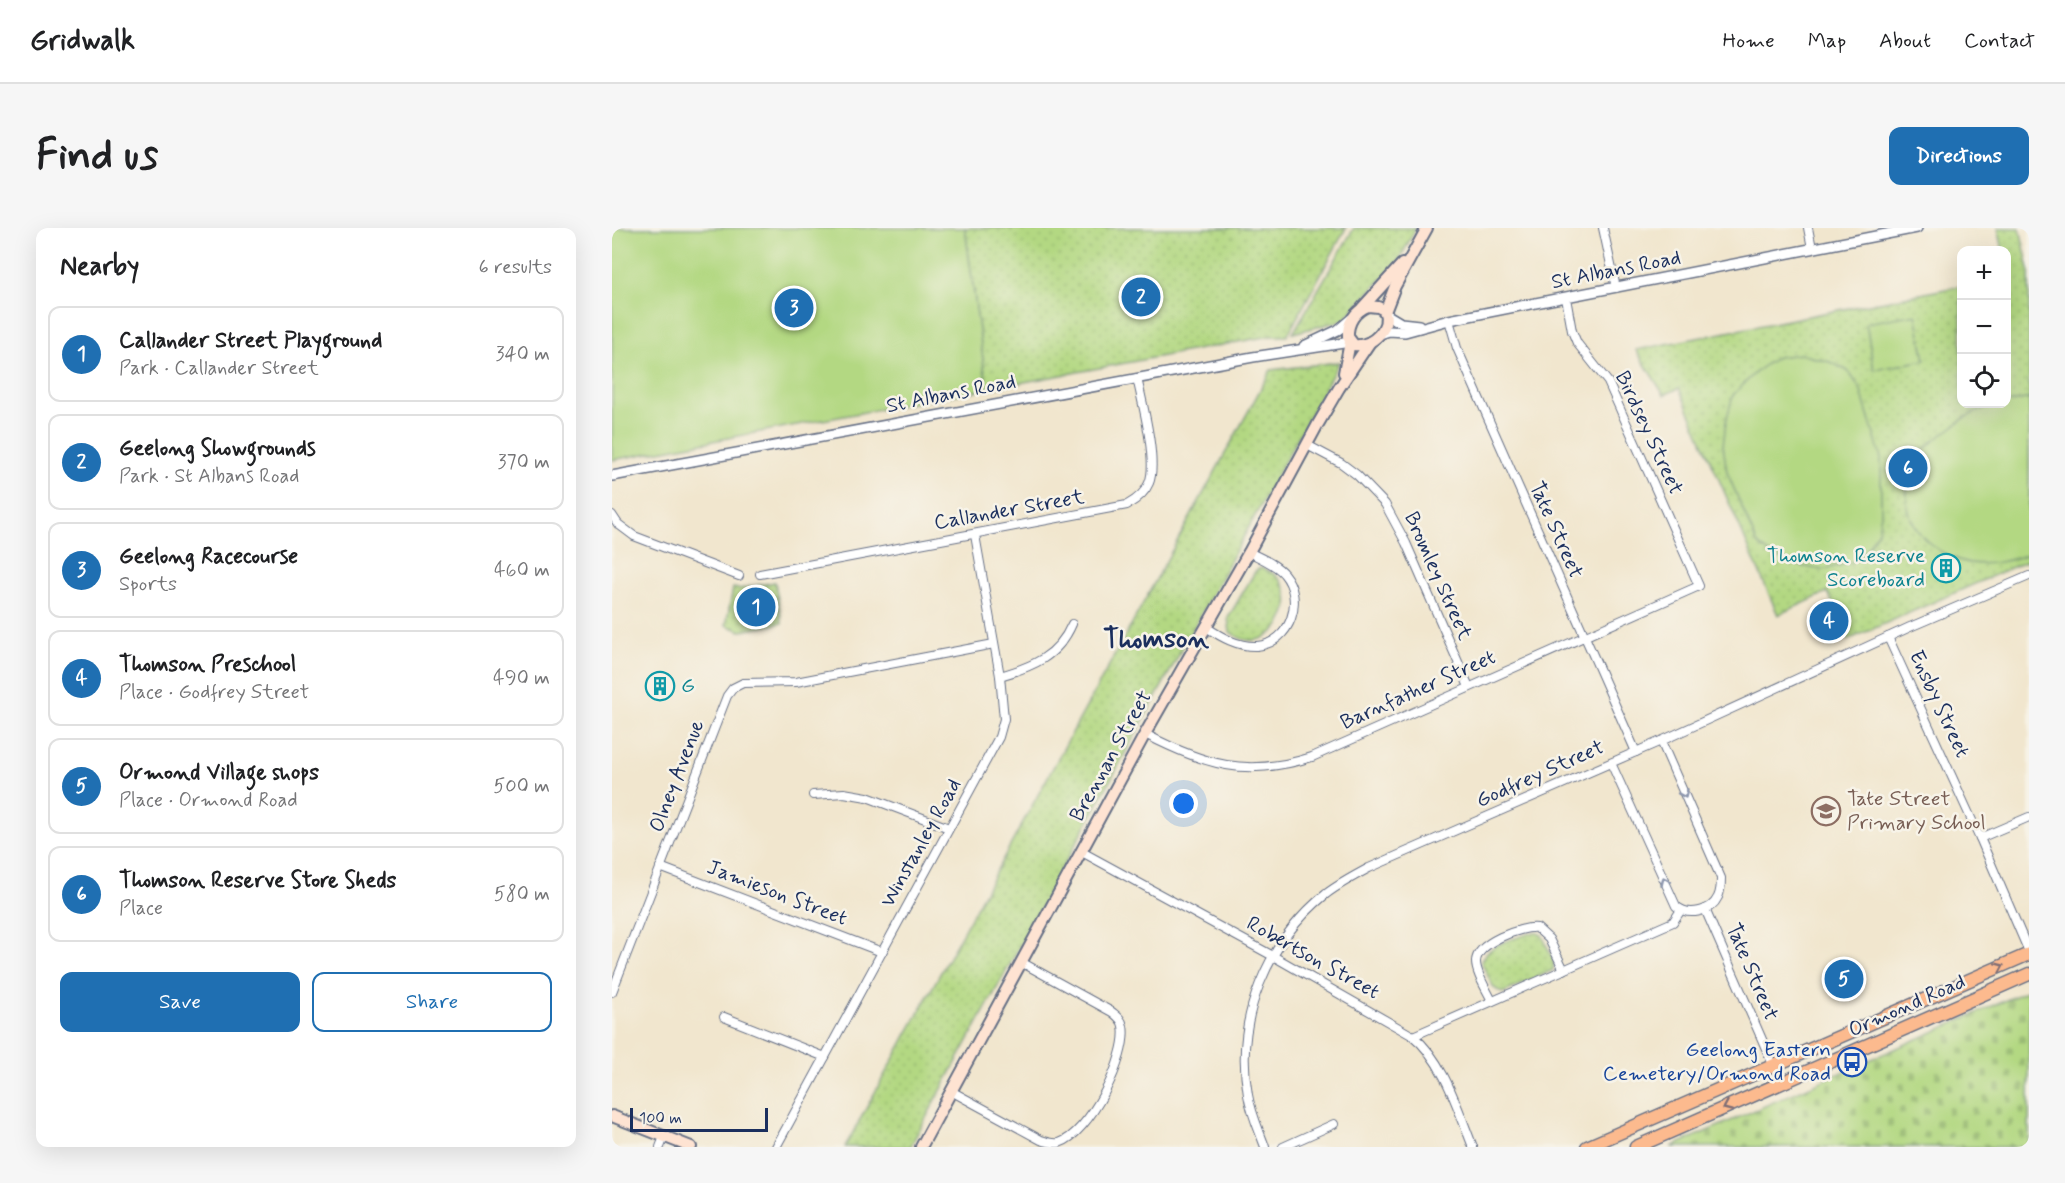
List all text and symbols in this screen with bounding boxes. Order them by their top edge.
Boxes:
text: Gridwalk [30,23,135,60]
text: Home [1723,27,1775,55]
text: Map [1808,27,1846,55]
text: About [1879,27,1931,55]
text: Contact [1964,27,2035,55]
button: Directions [1889,127,2029,185]
text: Find us [36,129,158,184]
street label: St Albans Road [1549,244,1683,296]
map controls [1957,246,2011,408]
button: + [1957,246,2011,300]
text: Nearby [60,250,139,284]
text: 6 results [479,254,552,281]
pin: 2 [1122,274,1160,320]
pin: 3 [774,286,813,331]
button: − [1957,300,2011,354]
text: Callander Street Playground [119,327,382,355]
text: 1 [77,341,86,368]
text: 340 m [495,341,550,368]
button: locate [1957,354,2011,408]
text: Park · Callander Street [119,355,319,382]
street label: Birdsey Street [1608,367,1690,500]
street label: St Albans Road [884,368,1018,420]
text: Geelong Showgrounds [119,435,316,463]
pin: 6 [1888,446,1928,490]
text: 2 [77,449,86,476]
text: 370 m [498,449,550,476]
text: Park · St Albans Road [119,463,299,490]
street label: Tate Street [1522,477,1590,583]
street label: Callander Street [932,483,1087,537]
street label: Bromley Street [1397,507,1479,645]
place label: Thomson Reserve Scoreboard [1767,542,1925,594]
text: Geelong Racecourse [119,543,298,571]
building icon: Thomson Reserve Scoreboard [1930,552,1962,584]
text: 3 [77,557,86,584]
text: 460 m [494,557,550,584]
text: Sports [119,571,177,598]
pin: 1 [736,584,776,629]
pin: 4 [1810,598,1848,644]
district label: Thomson [1103,622,1210,657]
street label: Barnfather Street [1336,643,1500,737]
street label: Ensby Street [1902,646,1976,762]
text: Thomson Preschool [119,651,296,679]
text: 4 [76,665,87,692]
text: 490 m [493,665,550,692]
building icon: G [644,670,676,702]
place label: G [681,672,695,700]
text: Place · Godfrey Street [119,679,309,706]
street label: Brennan Street [1063,685,1159,827]
street label: Olney Avenue [643,716,711,836]
street label: Godfrey Street [1472,733,1609,815]
text: Ormond Village shops [119,759,319,787]
text: 5 [76,773,88,800]
text: 500 m [493,773,550,800]
street label: Winstanley Road [874,774,968,912]
place label: Tate Street Primary School [1847,785,1986,837]
text: Place · Ormond Road [119,787,298,814]
one-way arrow [1677,788,1689,799]
your location [1169,789,1198,818]
school or university icon: Tate Street Primary School [1810,795,1842,827]
street label: Jamieson Street [703,853,851,933]
text: Thomson Reserve Store Sheds [119,867,396,895]
one-way arrow [1660,877,1672,888]
text: 6 [76,881,87,908]
text: 580 m [494,881,550,908]
text: Place [119,895,163,922]
street label: Robertson Street [1241,910,1385,1006]
street label: Tate Street [1719,919,1785,1025]
pin: 5 [1824,956,1864,1002]
one-way arrow [1994,962,2005,974]
street label: Ormond Road [1844,968,1970,1044]
button: Save [60,972,300,1032]
button: Share [312,972,552,1032]
place label: Geelong Eastern Cemetery/Ormond Road [1603,1036,1831,1088]
bus stop icon: Geelong Eastern Cemetery/Ormond Road [1836,1046,1868,1078]
one-way arrow [1723,1100,1734,1112]
scale bar [630,1105,768,1132]
text: 100 m [639,1108,682,1129]

